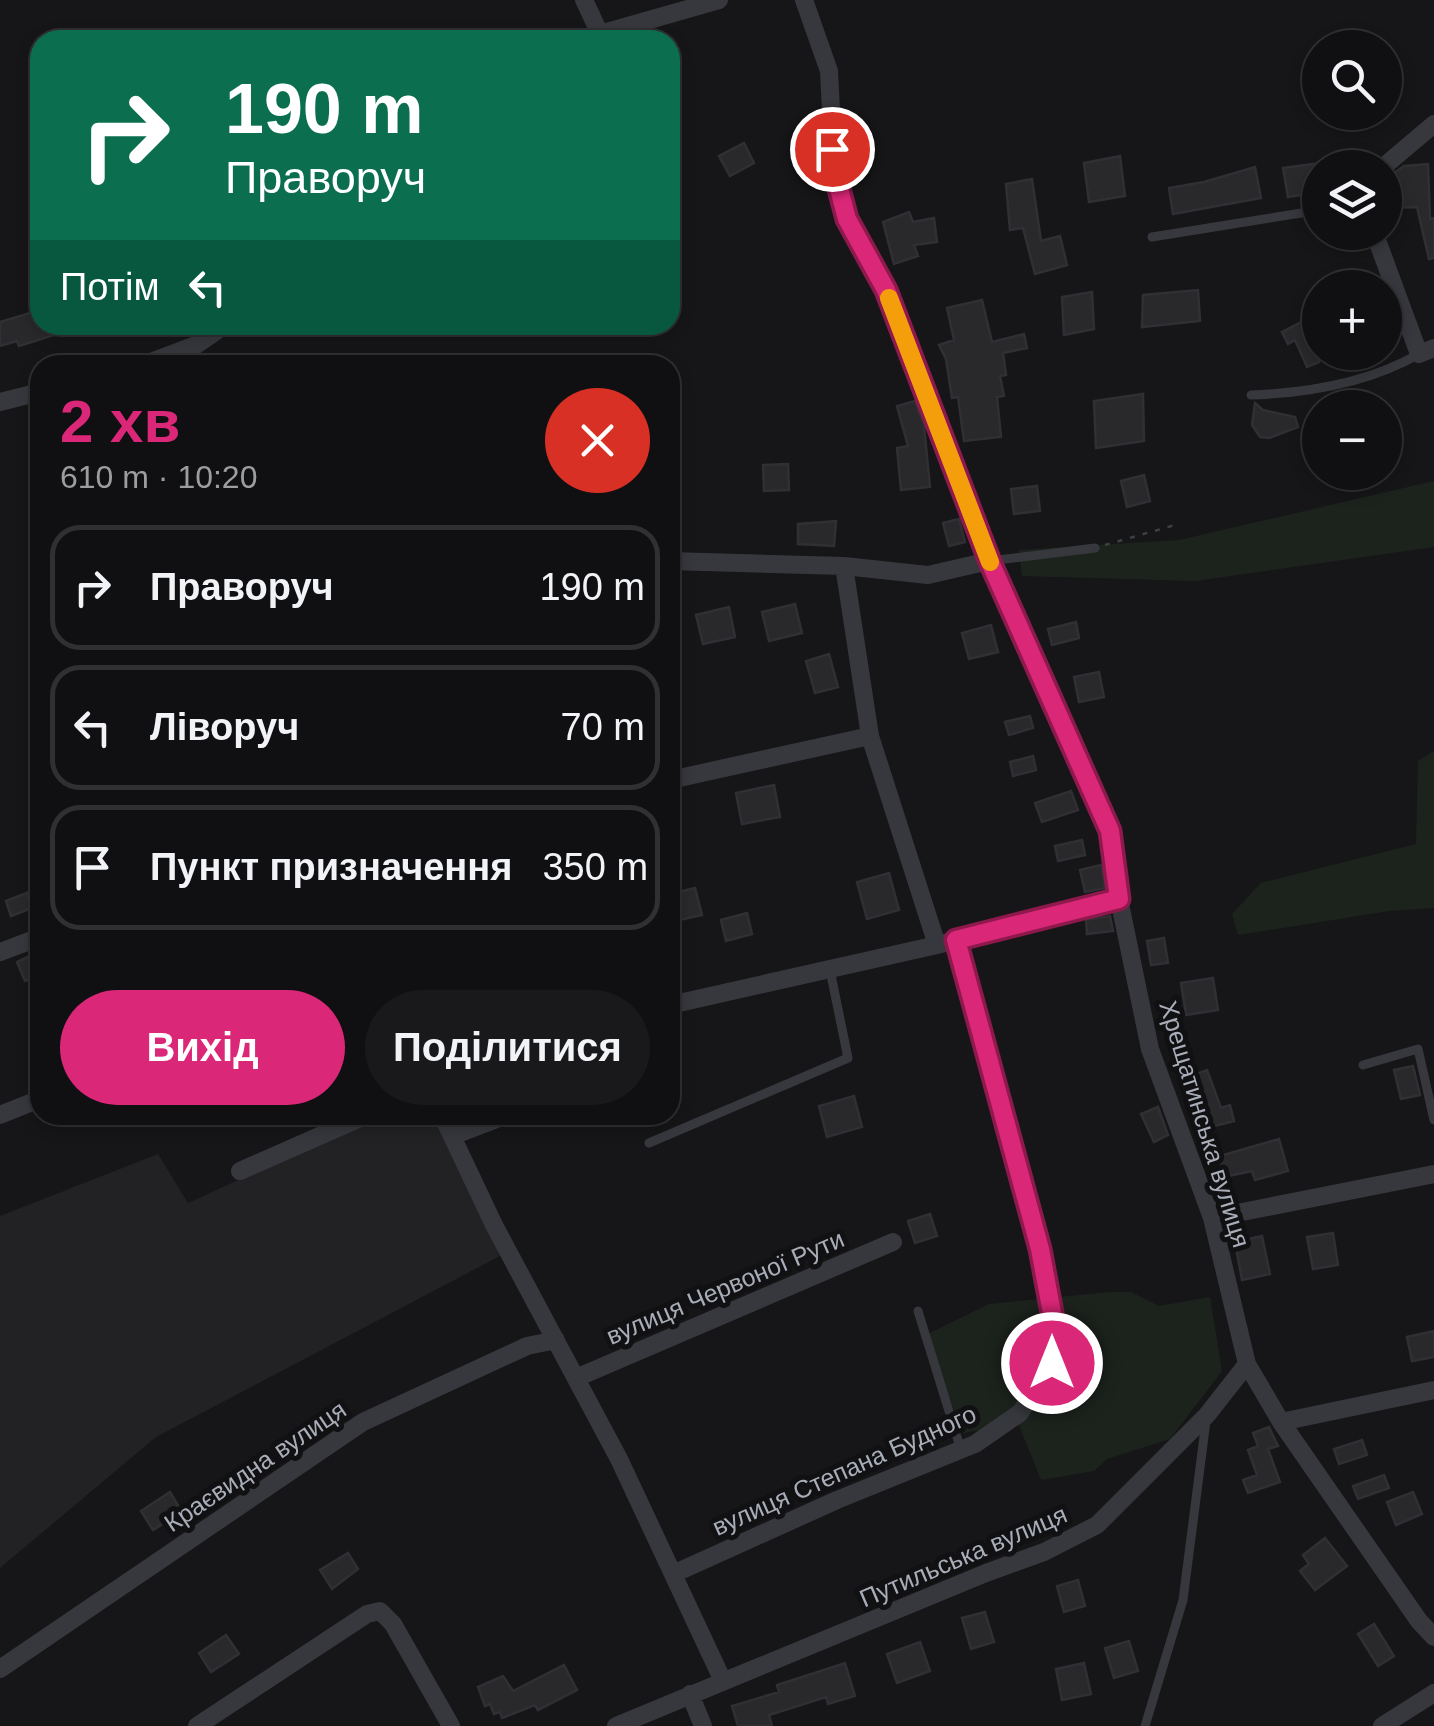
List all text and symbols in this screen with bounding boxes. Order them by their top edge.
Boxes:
map controls [1302,30,1402,490]
button: search [1302,30,1402,130]
icon: right [60,70,190,200]
text: 190 m [225,70,423,148]
pin [790,107,875,192]
icon: arrive [805,122,860,177]
button: layers [1302,150,1402,250]
text: Праворуч [225,152,426,203]
icon: left [180,260,235,315]
text: Потім [60,266,160,308]
button: + [1302,270,1402,370]
text: 2 хв [60,388,180,455]
button: close [545,388,650,493]
button: − [1302,390,1402,490]
text: 610 m · 10:20 [60,459,257,495]
icon: right [65,560,120,615]
text: Праворуч [150,566,334,608]
text: 190 m [539,566,645,608]
icon: left [65,700,120,755]
text: Ліворуч [150,706,299,748]
text: 70 m [561,706,645,748]
icon: arrive [65,840,120,895]
text: Пункт призначення [150,846,512,888]
text: 350 m [542,846,648,888]
button: Вихід [60,990,345,1105]
button: Поділитися [365,990,650,1105]
street label: Хрещатинська вулиця [1154,997,1256,1251]
street label: вулиця Червоної Рути [602,1224,848,1350]
position arrow [1000,1311,1104,1415]
street label: Краєвидна вулиця [159,1395,351,1537]
street label: вулиця Степана Будного [708,1399,980,1541]
street label: Путильська вулиця [855,1500,1071,1612]

